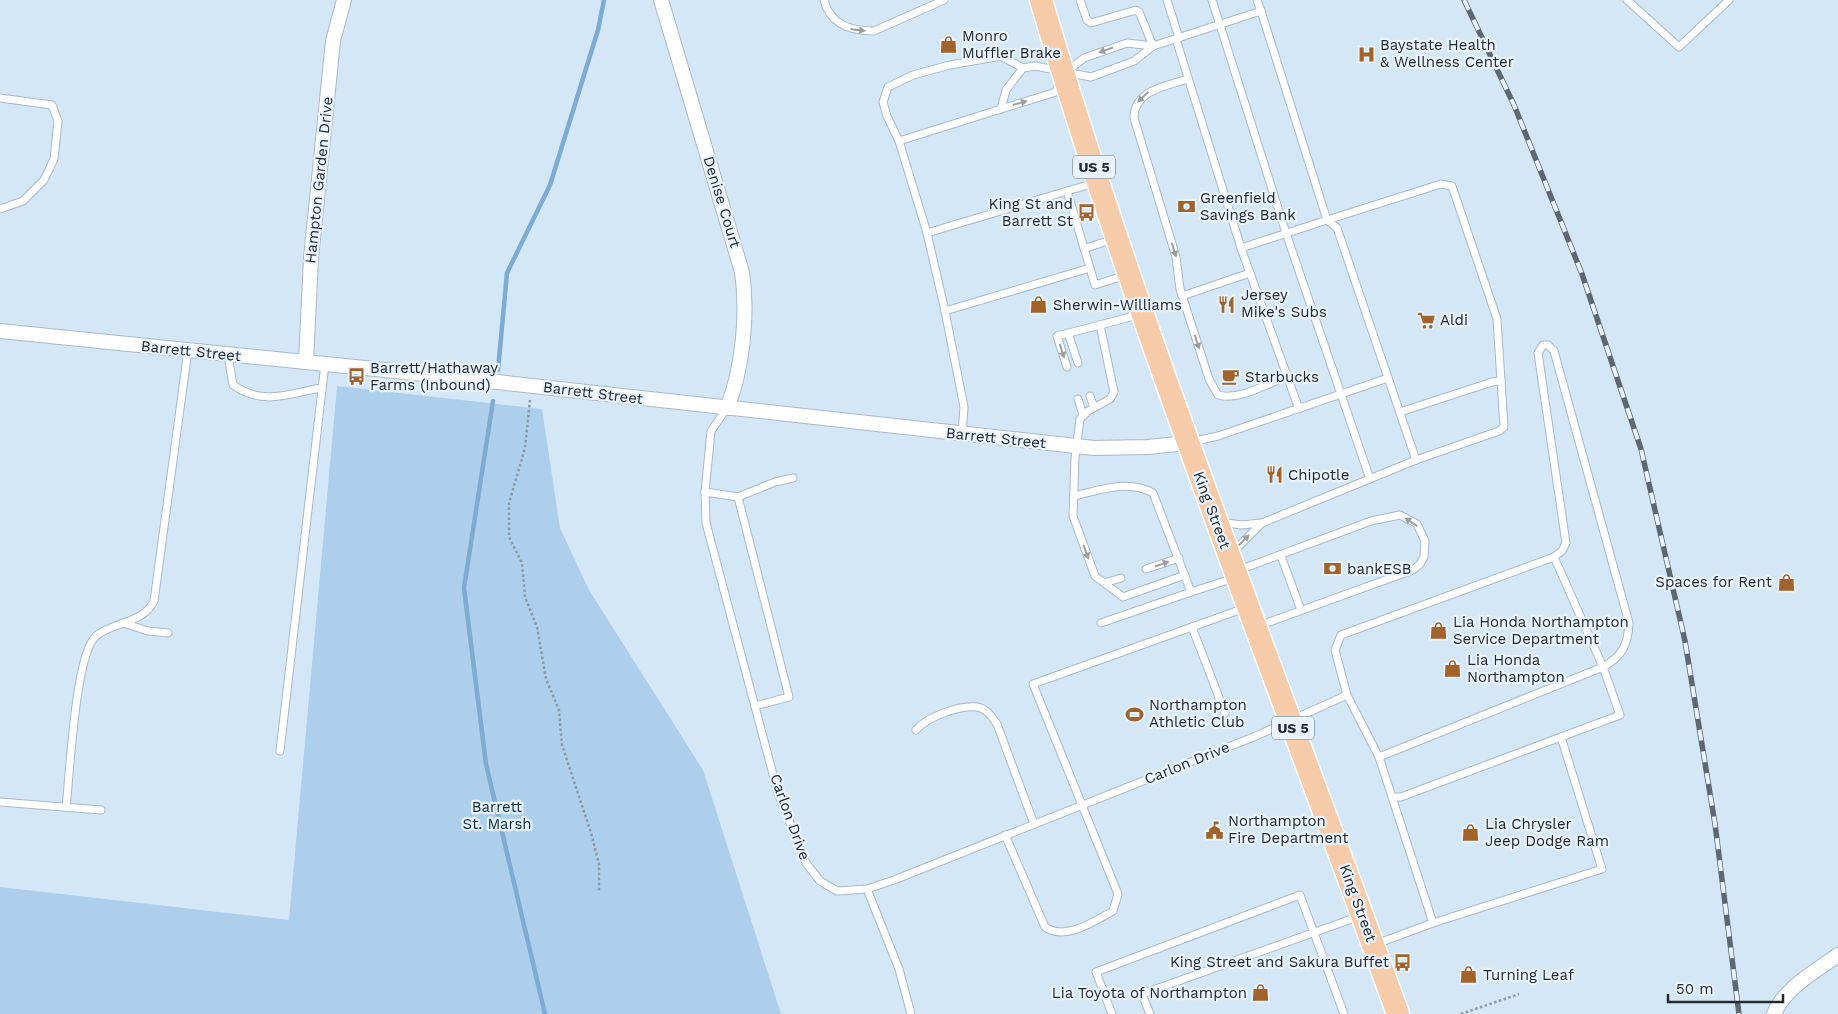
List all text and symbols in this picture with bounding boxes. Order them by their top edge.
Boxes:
one-way arrow [850,26,866,34]
place label: Monro Muffler Brake [962,27,1061,62]
shop icon: Monro Muffler Brake [938,35,958,55]
place label: Baystate Health & Wellness Center [1380,36,1514,71]
hospital icon: Baystate Health & Wellness Center [1356,44,1376,64]
one-way arrow [1099,47,1114,54]
one-way arrow [1138,91,1150,103]
street label: Hampton Garden Drive [301,96,337,264]
one-way arrow [1013,99,1028,107]
street label: Denise Court [700,154,745,251]
road number: US 5 [1073,156,1115,178]
place label: Greenfield Savings Bank [1200,189,1296,224]
place label: King St and Barrett St [989,195,1074,230]
bank icon: Greenfield Savings Bank [1176,197,1196,217]
bus stop icon: King St and Barrett St [1077,203,1097,223]
one-way arrow [1170,243,1178,258]
place label: Jersey Mike's Subs [1241,286,1327,321]
restaurant icon: Jersey Mike's Subs [1217,294,1237,314]
shop icon: Sherwin-Williams [1029,295,1049,315]
place label: Sherwin-Williams [1053,296,1182,314]
supermarket icon: Aldi [1416,310,1436,330]
place label: Aldi [1440,311,1468,329]
one-way arrow [1194,335,1202,350]
street label: Barrett Street [140,337,243,365]
one-way arrow [1059,344,1066,359]
place label: Barrett/Hathaway Farms (Inbound) [370,359,498,394]
bus stop icon: Barrett/Hathaway Farms (Inbound) [346,367,366,387]
cafe icon: Starbucks [1221,367,1241,387]
place label: Starbucks [1245,368,1319,386]
street label: Barrett Street [542,378,645,408]
street label: Barrett Street [945,424,1048,452]
restaurant icon: Chipotle [1264,465,1284,485]
place label: Chipotle [1288,466,1349,484]
street label: King Street [1190,469,1235,552]
one-way arrow [1404,517,1418,527]
one-way arrow [1238,535,1250,547]
one-way arrow [1083,544,1090,559]
one-way arrow [1155,559,1170,567]
bank icon: bankESB [1323,559,1343,579]
place label: bankESB [1347,560,1412,578]
shop icon: Spaces for Rent [1776,572,1796,592]
place label: Spaces for Rent [1655,573,1773,591]
place label: Lia Honda Northampton Service Department [1453,613,1629,648]
shop icon: Lia Honda Northampton Service Department [1429,621,1449,641]
place label: Lia Honda Northampton [1467,651,1565,686]
shop icon: Lia Honda Northampton [1443,659,1463,679]
place label: Northampton Athletic Club [1149,696,1247,731]
sports icon: Northampton Athletic Club [1125,704,1145,724]
road number: US 5 [1272,716,1314,740]
street label: Carlon Drive [1142,738,1232,788]
street label: Carlon Drive [766,772,814,862]
park label: Barrett St. Marsh [462,798,532,833]
place label: Northampton Fire Department [1228,812,1349,847]
place label: Lia Chrysler Jeep Dodge Ram [1485,815,1609,850]
public building icon: Northampton Fire Department [1204,820,1224,840]
shop icon: Lia Chrysler Jeep Dodge Ram [1461,823,1481,843]
street label: King Street [1336,862,1381,945]
bus stop icon: King Street and Sakura Buffet [1393,952,1413,972]
place label: King Street and Sakura Buffet [1170,953,1390,971]
shop icon: Turning Leaf [1459,965,1479,985]
place label: Turning Leaf [1483,966,1574,984]
scale bar [1668,972,1783,1004]
text: 50 m [1676,980,1713,998]
shop icon: Lia Toyota of Northampton [1251,983,1271,1003]
place label: Lia Toyota of Northampton [1052,984,1247,1002]

